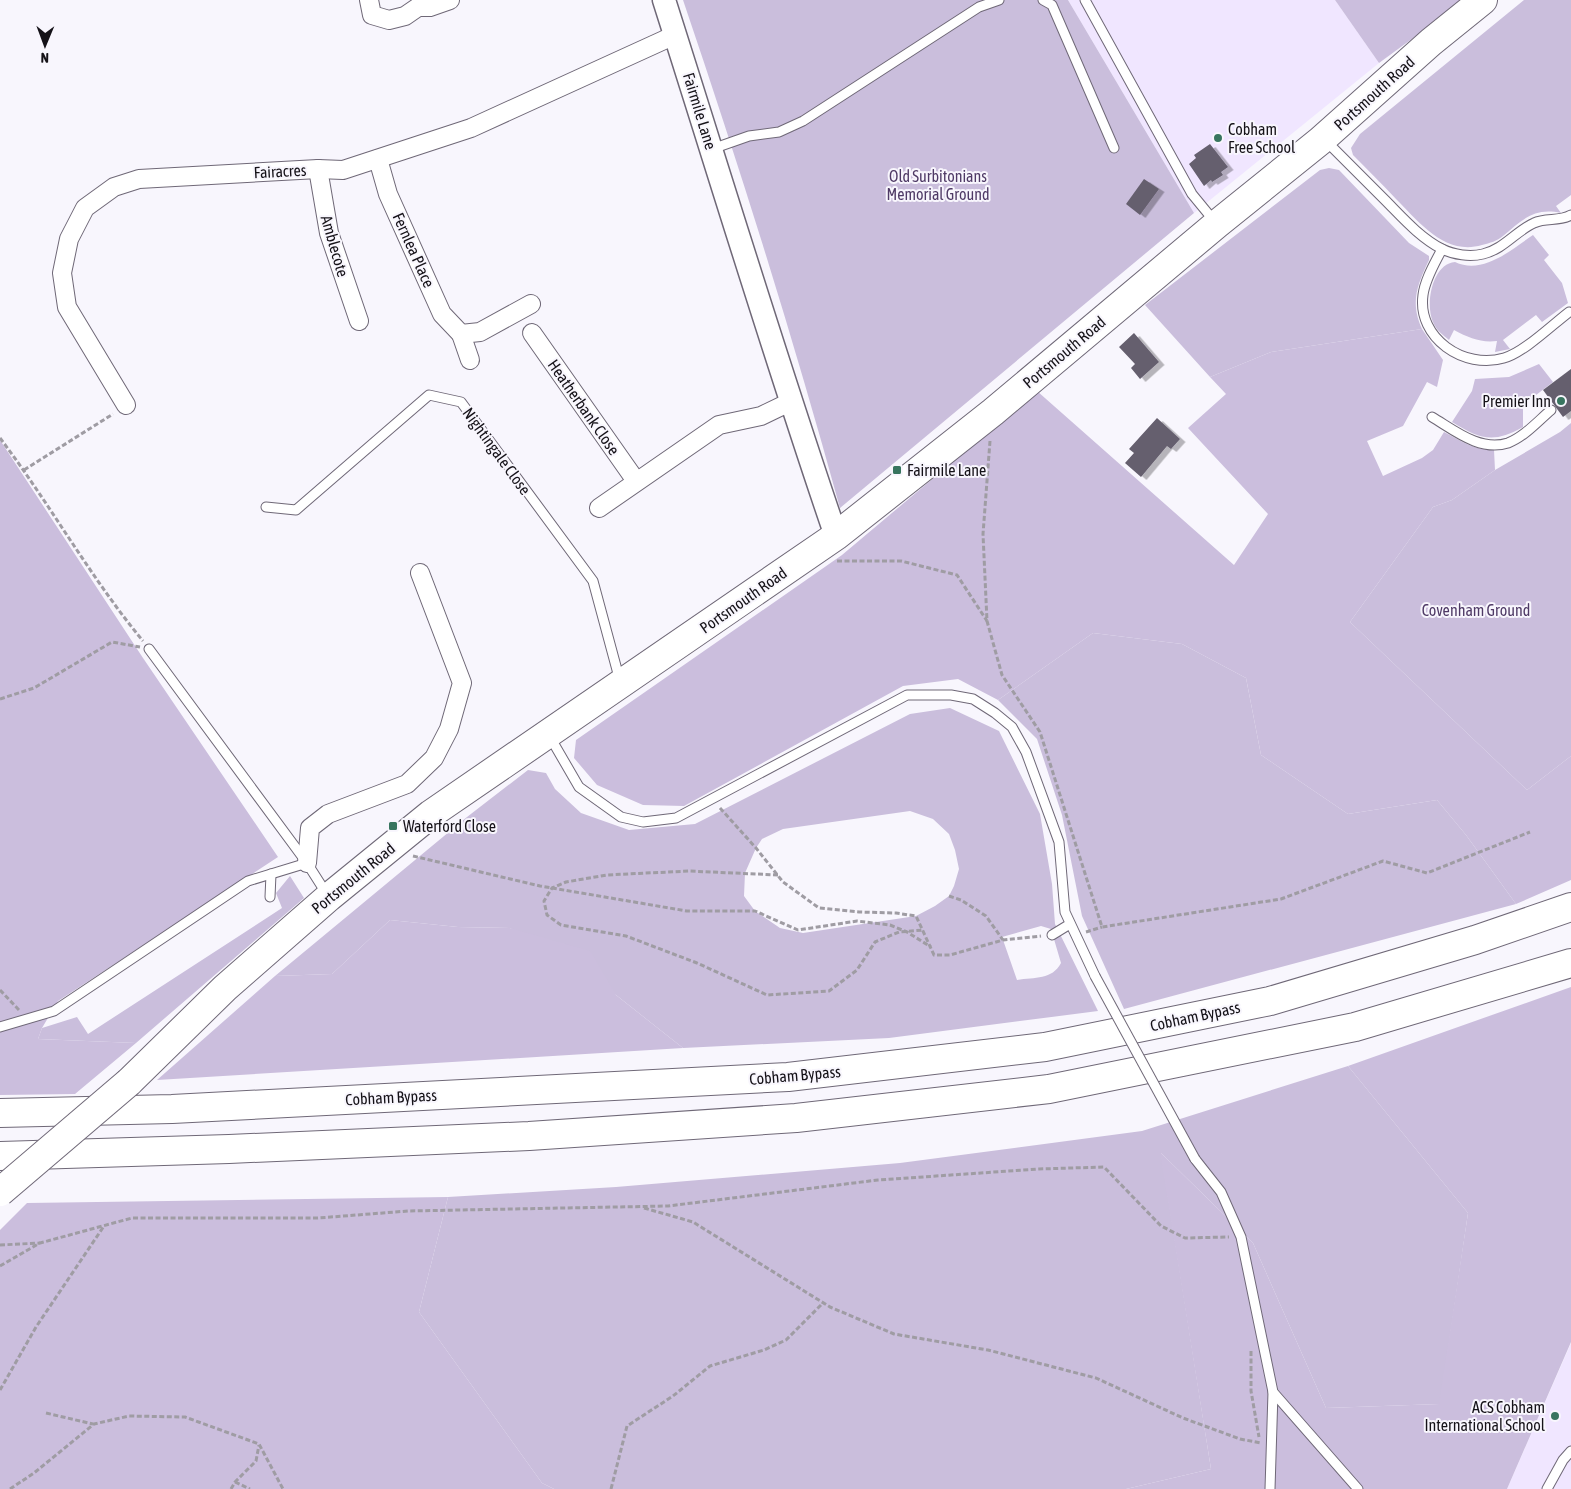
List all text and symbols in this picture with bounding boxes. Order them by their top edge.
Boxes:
north arrow [20,20,70,70]
text: N [41,50,49,66]
street label: Portsmouth Road [1330,52,1418,134]
street label: Fairmile Lane [680,70,720,152]
place label: Cobham Free School [1228,120,1296,156]
marker: Cobham Free School [1212,132,1224,144]
street label: Fairacres [253,161,307,181]
park label: Old Surbitonians Memorial Ground [886,167,990,203]
street label: Fernlea Place [390,210,438,290]
street label: Amblecote [318,213,352,279]
street label: Portsmouth Road [1019,312,1109,392]
street label: Heatherbank Close [544,356,624,458]
place label: Premier Inn [1482,392,1551,410]
marker: Premier Inn [1555,395,1567,407]
street label: Nightingale Close [459,404,535,499]
place label: Fairmile Lane [907,461,986,479]
marker: Fairmile Lane [891,464,903,476]
street label: Portsmouth Road [696,563,790,637]
park label: Covenham Ground [1422,601,1530,619]
place label: Waterford Close [403,817,496,835]
marker: Waterford Close [387,820,399,832]
street label: Portsmouth Road [308,839,398,917]
street label: Cobham Bypass [1148,998,1242,1035]
street label: Cobham Bypass [749,1062,842,1089]
street label: Cobham Bypass [345,1086,438,1109]
place label: ACS Cobham International School [1424,1398,1546,1434]
marker: ACS Cobham International School [1549,1410,1561,1422]

